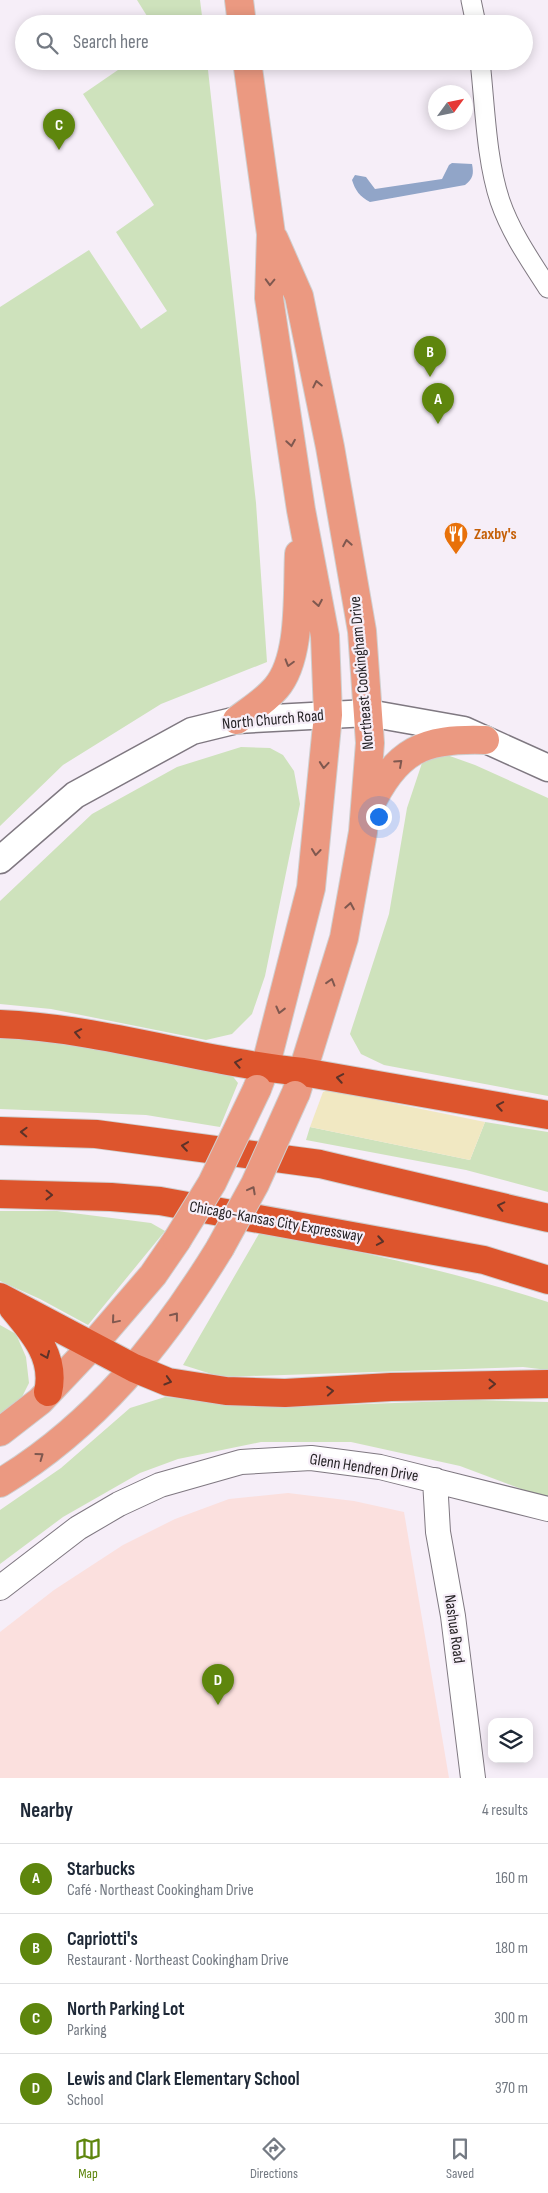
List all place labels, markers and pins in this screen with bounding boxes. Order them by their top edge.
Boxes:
pin: C [43,109,75,150]
pin: B [414,336,446,377]
pin: A [422,383,454,424]
restaurant icon: Zaxby's [443,521,469,555]
place label: Zaxby's [474,525,517,544]
pin: D [202,1664,234,1705]

